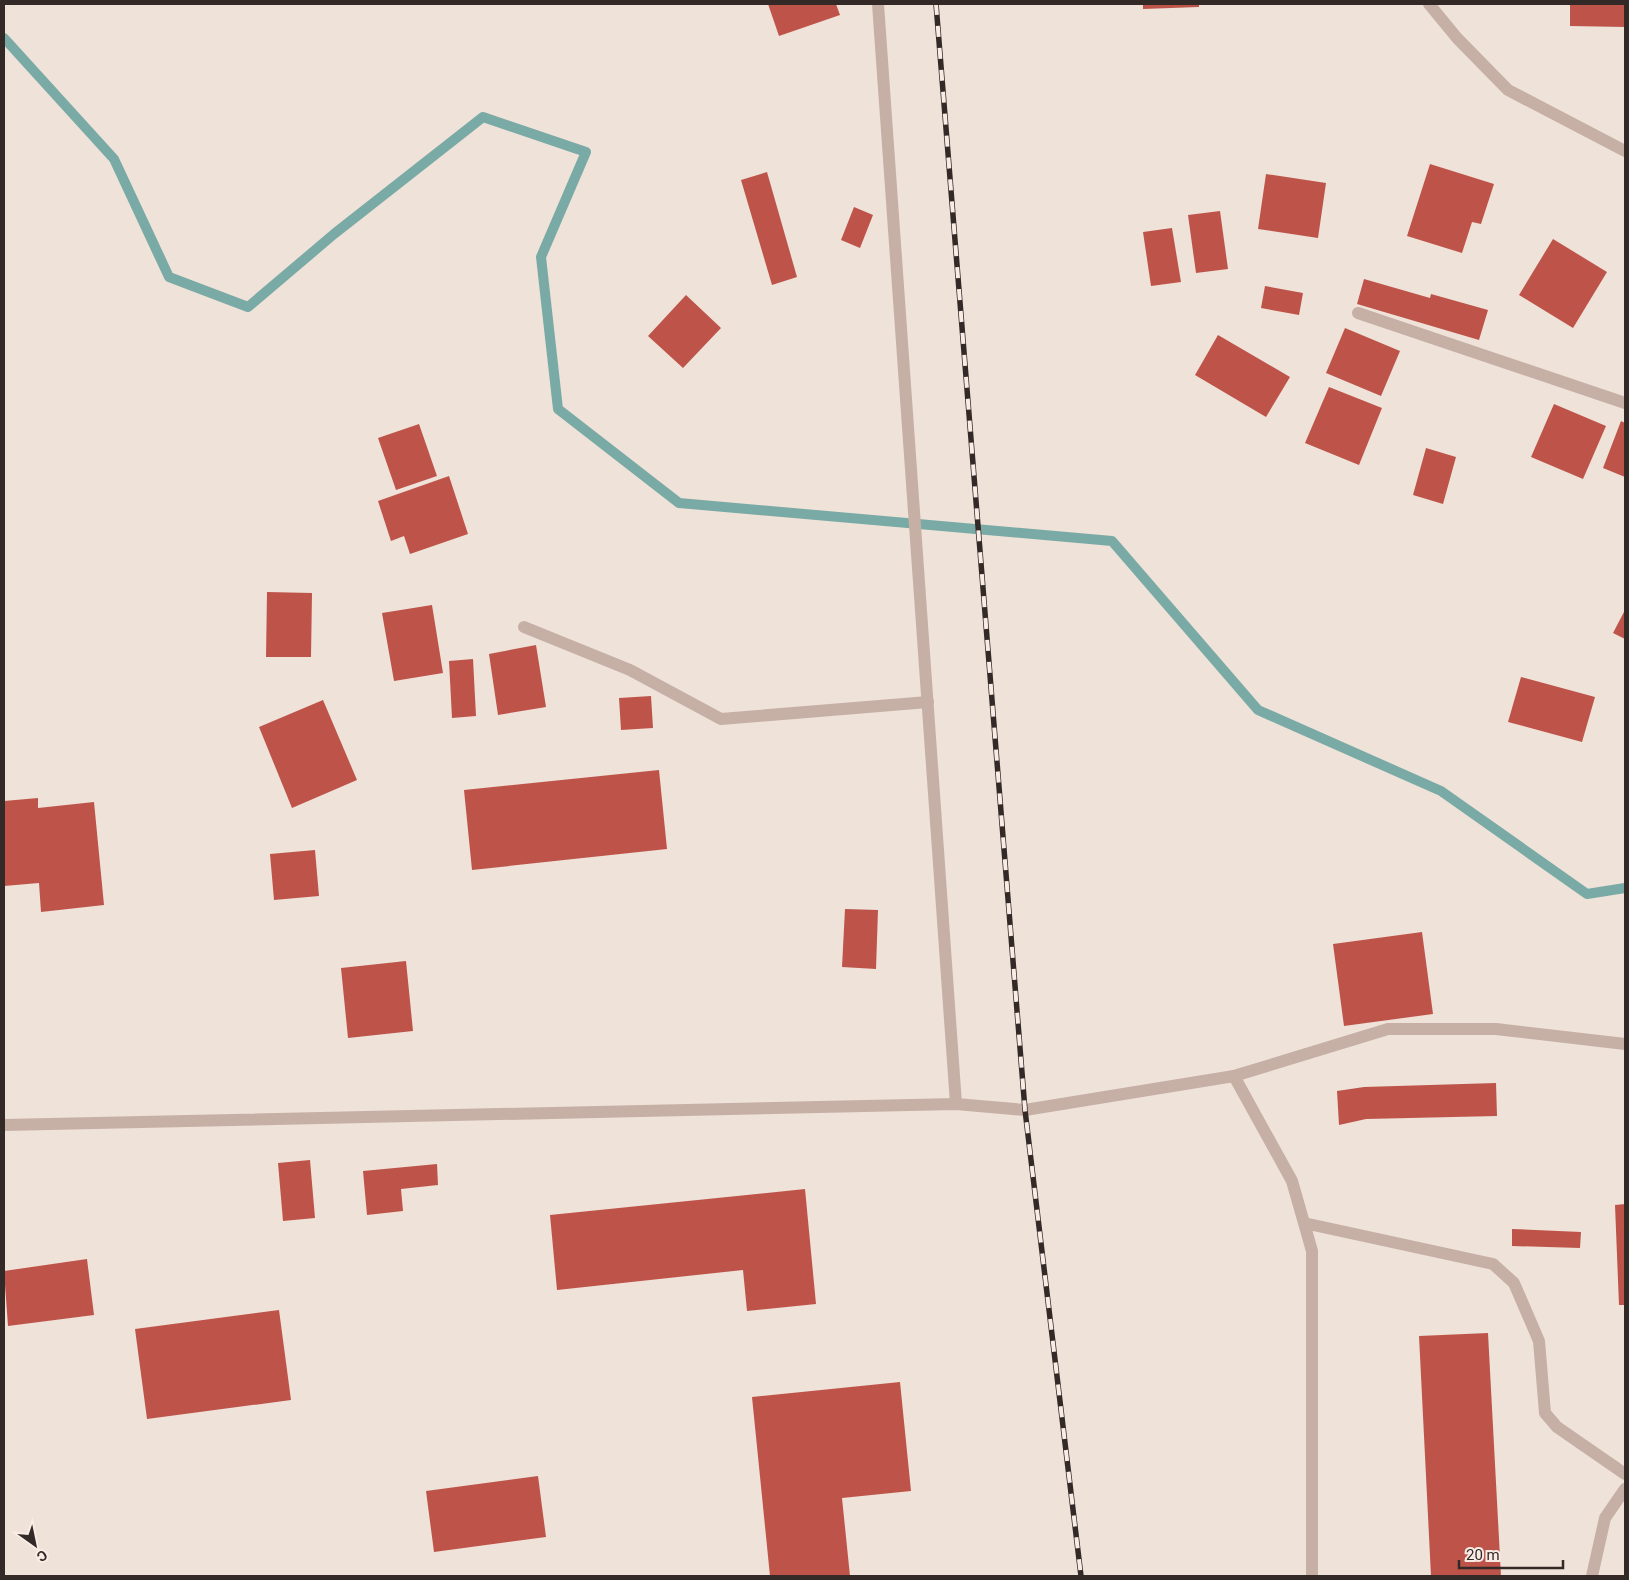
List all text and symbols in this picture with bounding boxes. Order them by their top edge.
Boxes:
north arrow [10,1520,60,1570]
scale bar [1459,1538,1563,1570]
text: 20 m [1466,1546,1500,1564]
text: С [34,1547,50,1565]

